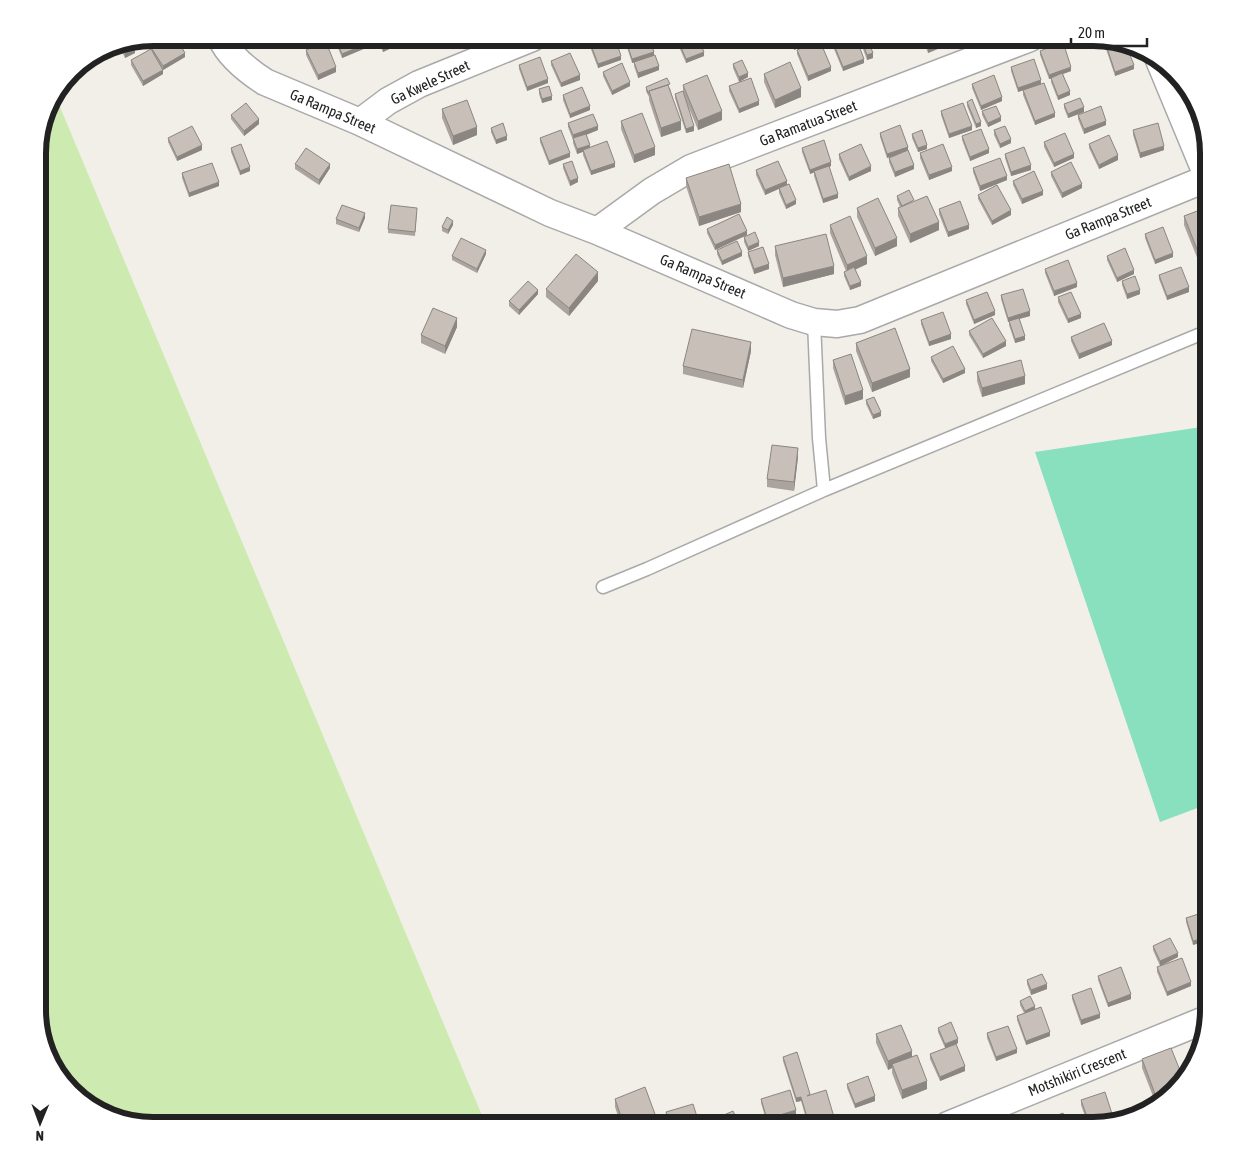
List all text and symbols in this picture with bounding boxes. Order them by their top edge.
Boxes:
scale bar [1071,15,1147,47]
text: 20 m [1078,24,1105,41]
street label: Ga Kwele Street [388,56,472,108]
street label: Ga Rampa Street [288,85,378,137]
street label: Ga Ramatua Street [757,97,859,149]
street label: Ga Rampa Street [1062,193,1154,243]
street label: Ga Rampa Street [658,250,748,302]
street label: Motshikiri Crescent [1026,1045,1128,1099]
north arrow [15,1098,65,1148]
text: N [36,1128,44,1144]

